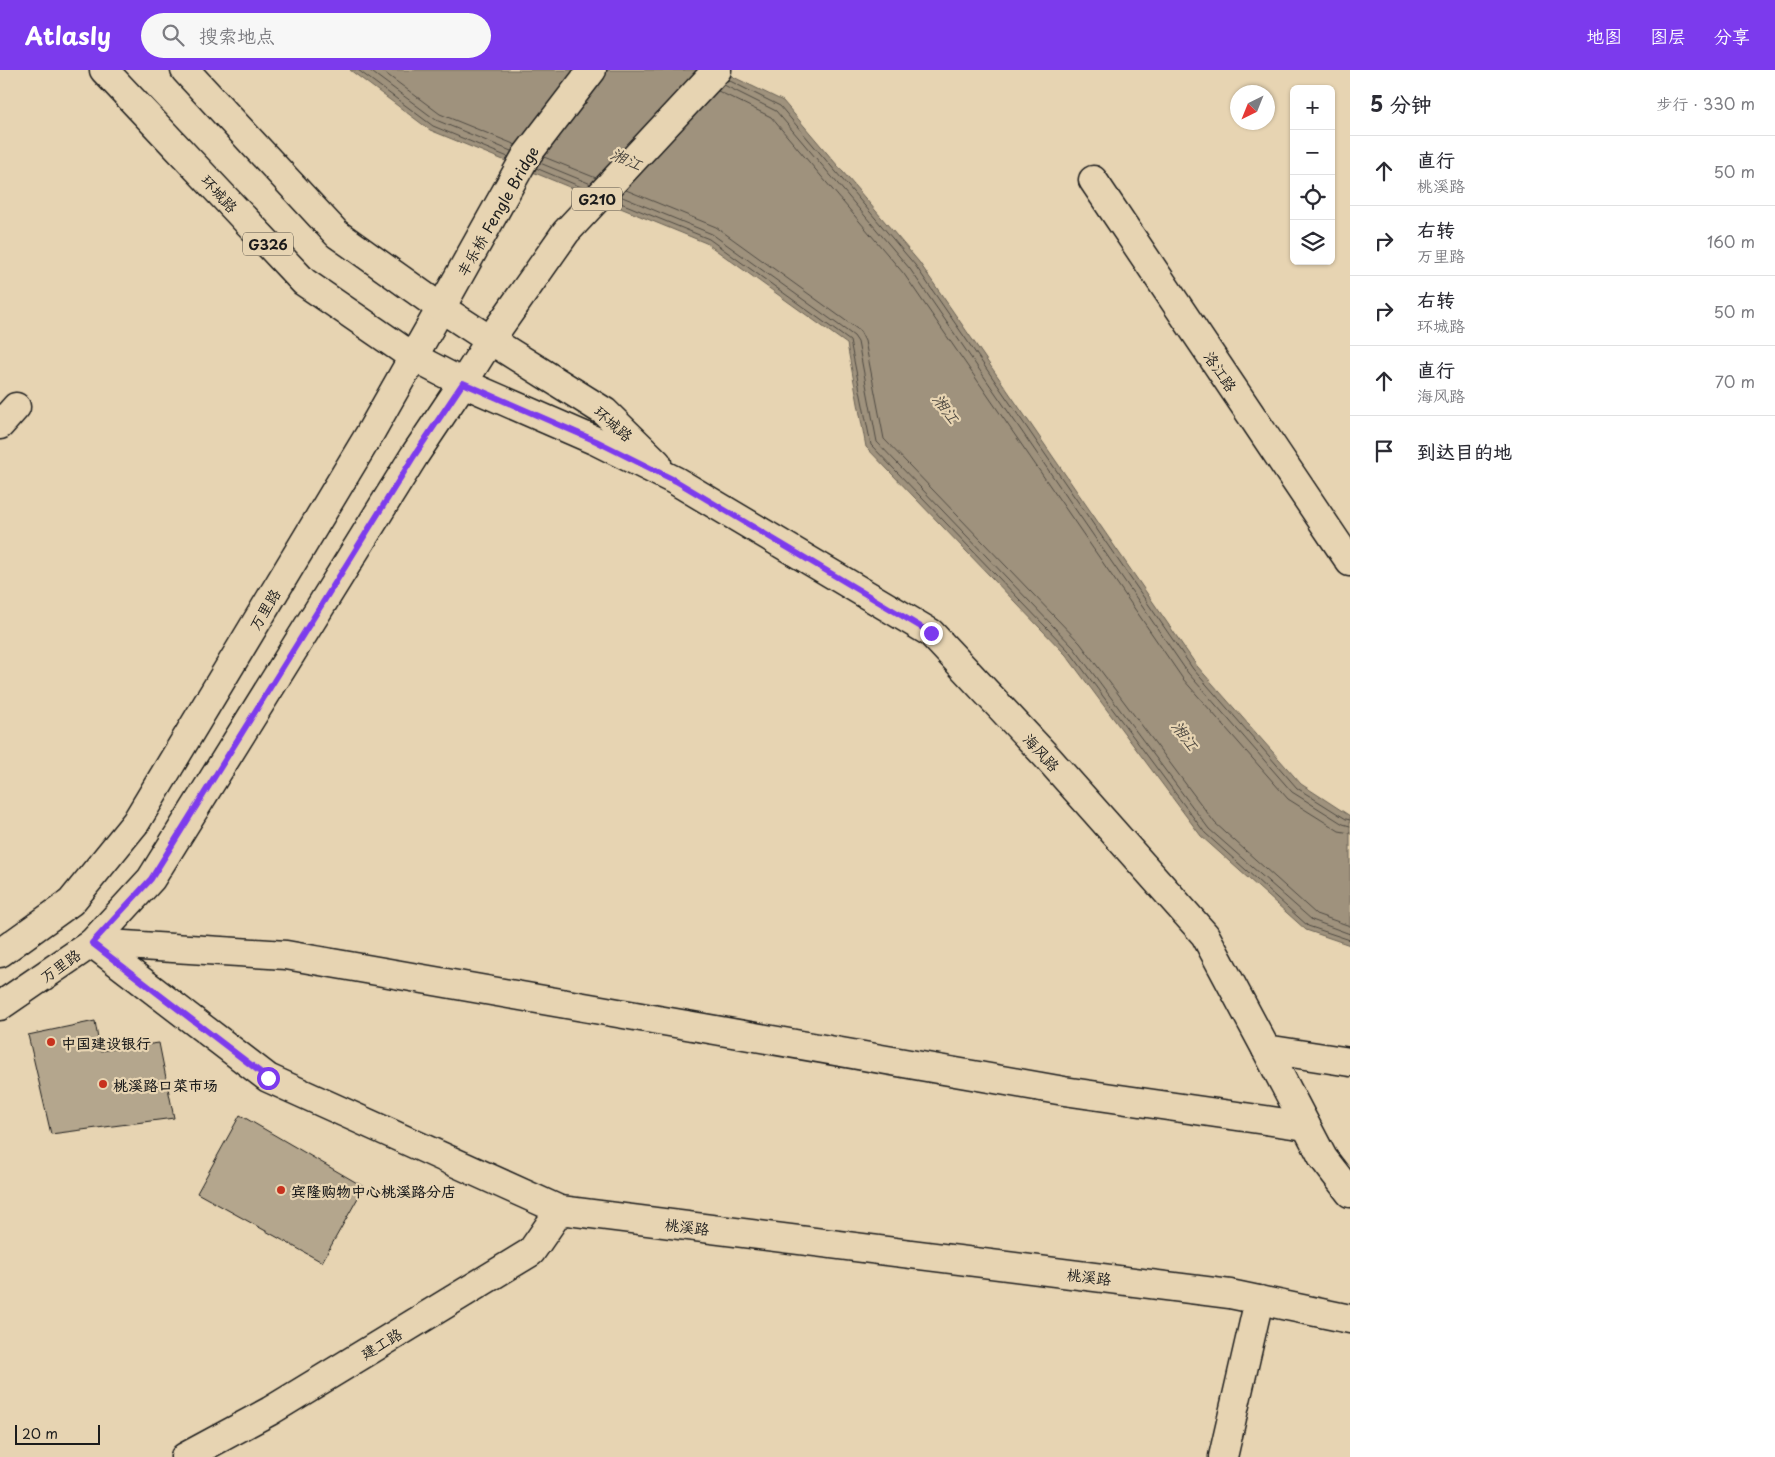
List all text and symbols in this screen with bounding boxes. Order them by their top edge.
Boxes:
search box [141,13,491,58]
text: Atlasly [25,17,111,53]
icon: search [159,21,187,49]
text: 搜索地点 [199,21,275,49]
text: 地图 [1586,22,1622,49]
text: 图层 [1650,22,1686,49]
text: 分享 [1714,22,1750,49]
north arrow [1230,85,1275,130]
map controls [1290,85,1335,265]
button: + [1290,85,1335,130]
text: 5 分钟 [1370,87,1432,119]
text: 步行 · 330 m [1656,91,1755,115]
button: − [1290,130,1335,175]
water label: 湘江 [607,141,647,176]
street label: 丰乐桥 Fengle Bridge [450,142,544,280]
text: 直行 [1417,145,1455,173]
icon: ahead [1370,157,1398,185]
text: 50 m [1714,159,1755,183]
street label: 环城路 [196,169,244,217]
text: 桃溪路 [1417,173,1465,197]
button: locate [1290,175,1335,220]
road number: G210 [572,188,622,210]
text: 右转 [1417,215,1455,243]
button: layers [1290,220,1335,265]
icon: right [1370,227,1398,255]
text: 160 m [1707,229,1755,253]
road number: G326 [243,232,293,255]
text: 万里路 [1417,243,1465,267]
text: 右转 [1417,285,1455,313]
icon: right [1370,297,1398,325]
text: 50 m [1714,299,1755,323]
text: 环城路 [1417,313,1465,337]
street label: 洛江路 [1199,346,1243,396]
text: 直行 [1417,355,1455,383]
icon: ahead [1370,367,1398,395]
text: 70 m [1715,369,1755,393]
text: 海风路 [1417,383,1465,407]
water label: 湘江 [928,388,967,429]
street label: 环城路 [589,400,639,446]
icon: arrive [1370,437,1398,465]
text: 到达目的地 [1417,437,1512,465]
street label: 万里路 [243,584,285,634]
route end [920,622,943,645]
water label: 湘江 [1167,715,1206,756]
street label: 海风路 [1018,728,1066,776]
street label: 万里路 [35,943,85,987]
place label: 中国建设银行 [61,1031,151,1054]
marker: 中国建设银行 [45,1036,57,1048]
route start [257,1067,280,1090]
place label: 桃溪路口菜市场 [113,1073,218,1096]
marker: 桃溪路口菜市场 [97,1078,109,1090]
place label: 宾隆购物中心桃溪路分店 [291,1179,456,1202]
marker: 宾隆购物中心桃溪路分店 [275,1184,287,1196]
street label: 桃溪路 [663,1212,711,1240]
street label: 桃溪路 [1065,1262,1113,1290]
street label: 建工路 [356,1322,406,1364]
scale bar [15,1422,100,1445]
text: 20 m [22,1423,58,1444]

